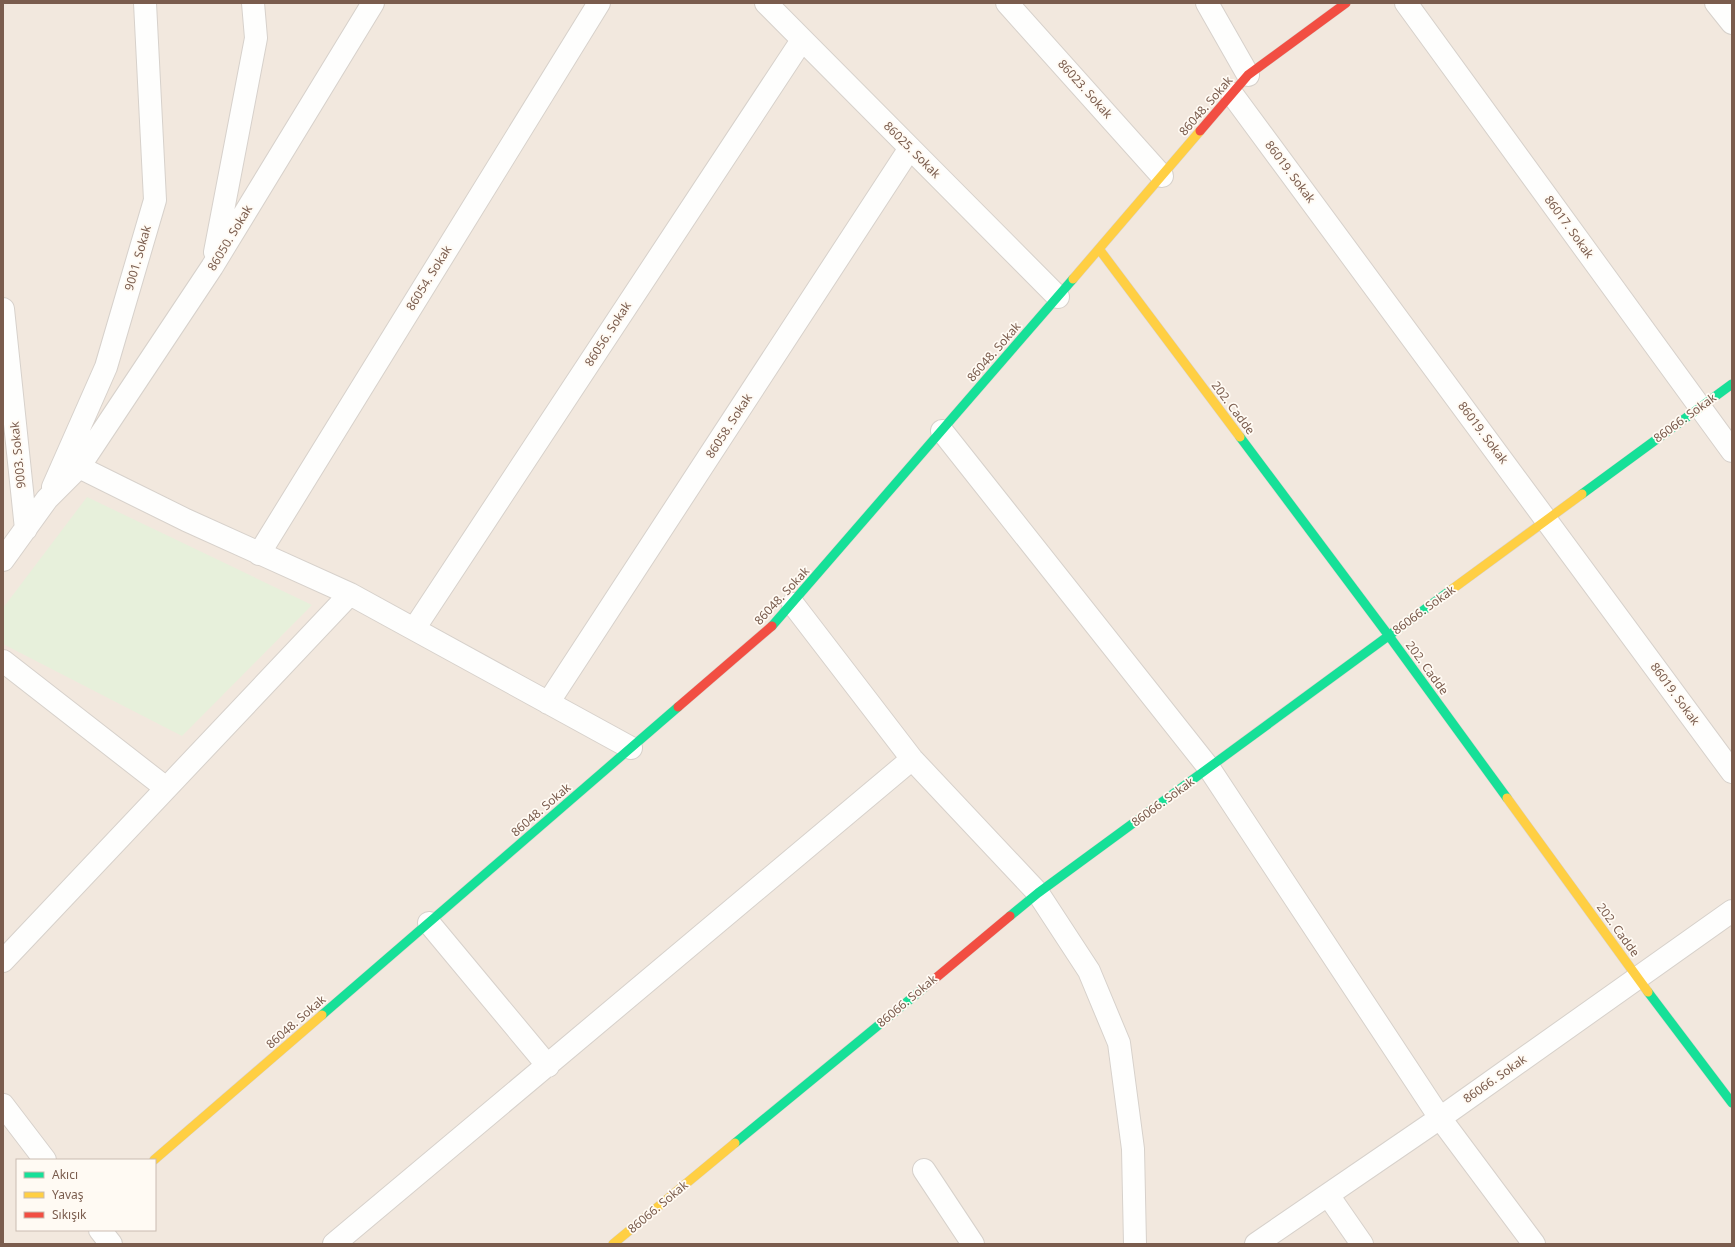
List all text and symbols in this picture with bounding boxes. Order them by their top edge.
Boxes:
street label: 86023. Sokak [1054,55,1117,122]
street label: 86048. Sokak [1175,72,1237,139]
street label: 86025. Sokak [880,117,945,182]
street label: 86019. Sokak [1261,137,1320,207]
street label: 86017. Sokak [1541,192,1598,262]
street label: 86050. Sokak [203,201,256,274]
street label: 9001. Sokak [120,223,155,293]
street label: 86054. Sokak [402,241,456,314]
street label: 86056. Sokak [580,298,635,369]
street label: 86048. Sokak [963,318,1025,385]
street label: 202. Cadde [1208,378,1259,438]
street label: 86066. Sokak [1650,389,1720,446]
street label: 86058. Sokak [701,390,756,461]
street label: 86019. Sokak [1454,398,1513,468]
street label: 9003. Sokak [5,420,29,489]
street label: 86048. Sokak [750,562,814,629]
street label: 86066. Sokak [1389,581,1459,638]
street label: 202. Cadde [1402,637,1453,698]
street label: 86019. Sokak [1647,659,1704,729]
street label: 86066. Sokak [1128,773,1198,830]
street label: 86048. Sokak [507,779,575,840]
street label: 202. Cadde [1593,899,1644,960]
street label: 86066. Sokak [873,970,941,1031]
street label: 86048. Sokak [262,991,330,1052]
street label: 86066. Sokak [1460,1050,1530,1107]
legend [16,1159,156,1231]
text: Akıcı [52,1166,78,1183]
street label: 86066. Sokak [624,1176,692,1237]
text: Yavaş [52,1186,84,1203]
text: Sıkışık [52,1206,87,1223]

